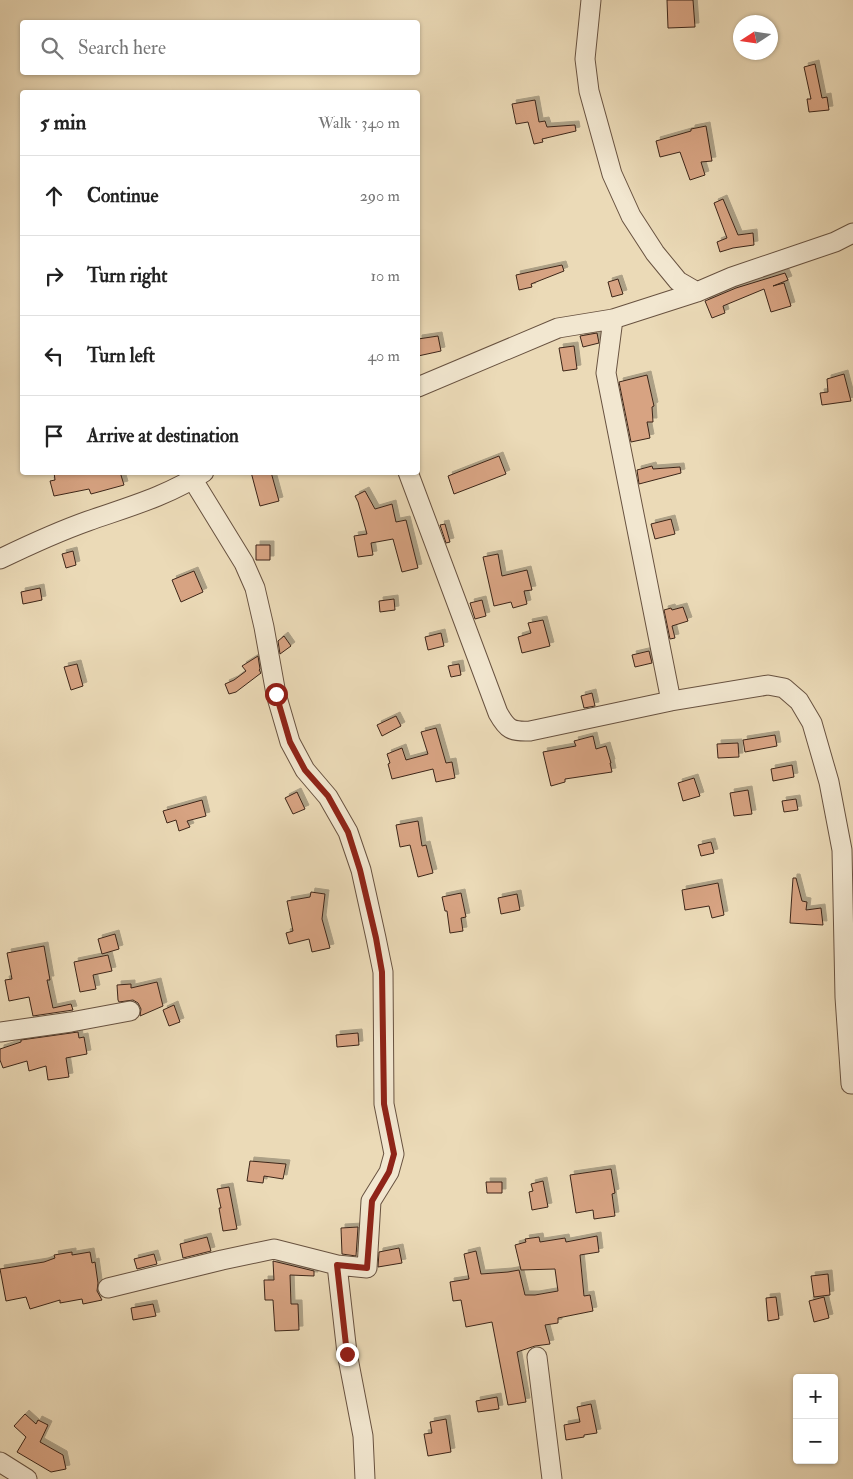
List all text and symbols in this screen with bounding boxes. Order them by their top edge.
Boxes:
north arrow [733,15,778,60]
search box [20,20,420,75]
icon: search [38,34,66,62]
text: Search here [78,36,166,60]
text: 5 min [40,109,86,136]
text: Walk · 340 m [318,113,400,133]
icon: ahead [40,182,68,210]
text: Continue [87,184,158,208]
text: 290 m [360,186,400,206]
icon: right [40,262,68,290]
text: Turn right [87,264,167,288]
text: 10 m [370,266,400,286]
icon: left [40,342,68,370]
text: Turn left [87,344,155,368]
text: 40 m [367,346,400,366]
icon: arrive [40,422,68,450]
text: Arrive at destination [87,424,239,448]
route start [265,683,288,706]
route end [336,1343,359,1366]
map controls [793,1374,838,1464]
button: + [793,1374,838,1419]
button: − [793,1419,838,1464]

